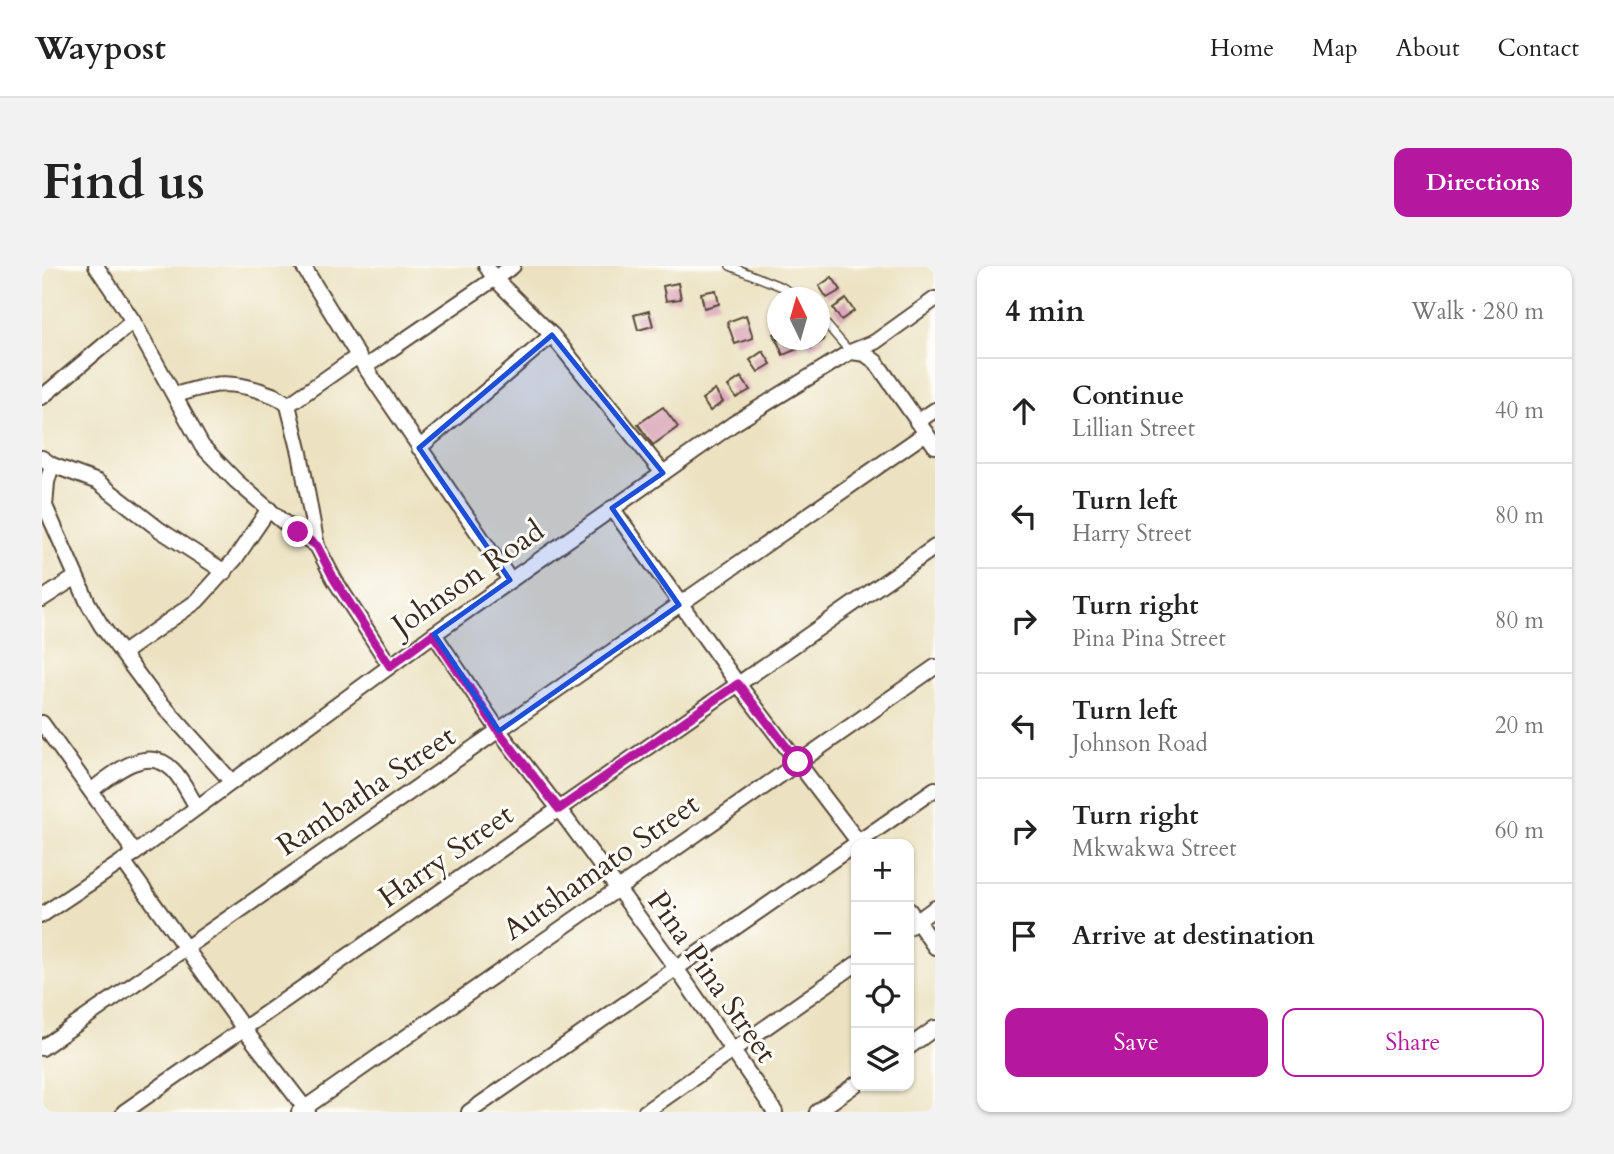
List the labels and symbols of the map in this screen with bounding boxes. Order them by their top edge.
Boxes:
north arrow [767,287,830,350]
street label: Johnson Road [380,510,552,648]
route end [282,516,313,547]
street label: Rambatha Street [269,716,464,866]
route start [782,746,813,777]
street label: Autshamato Street [495,784,708,950]
street label: Harry Street [370,794,522,918]
street label: Pina Pina Street [638,883,787,1071]

